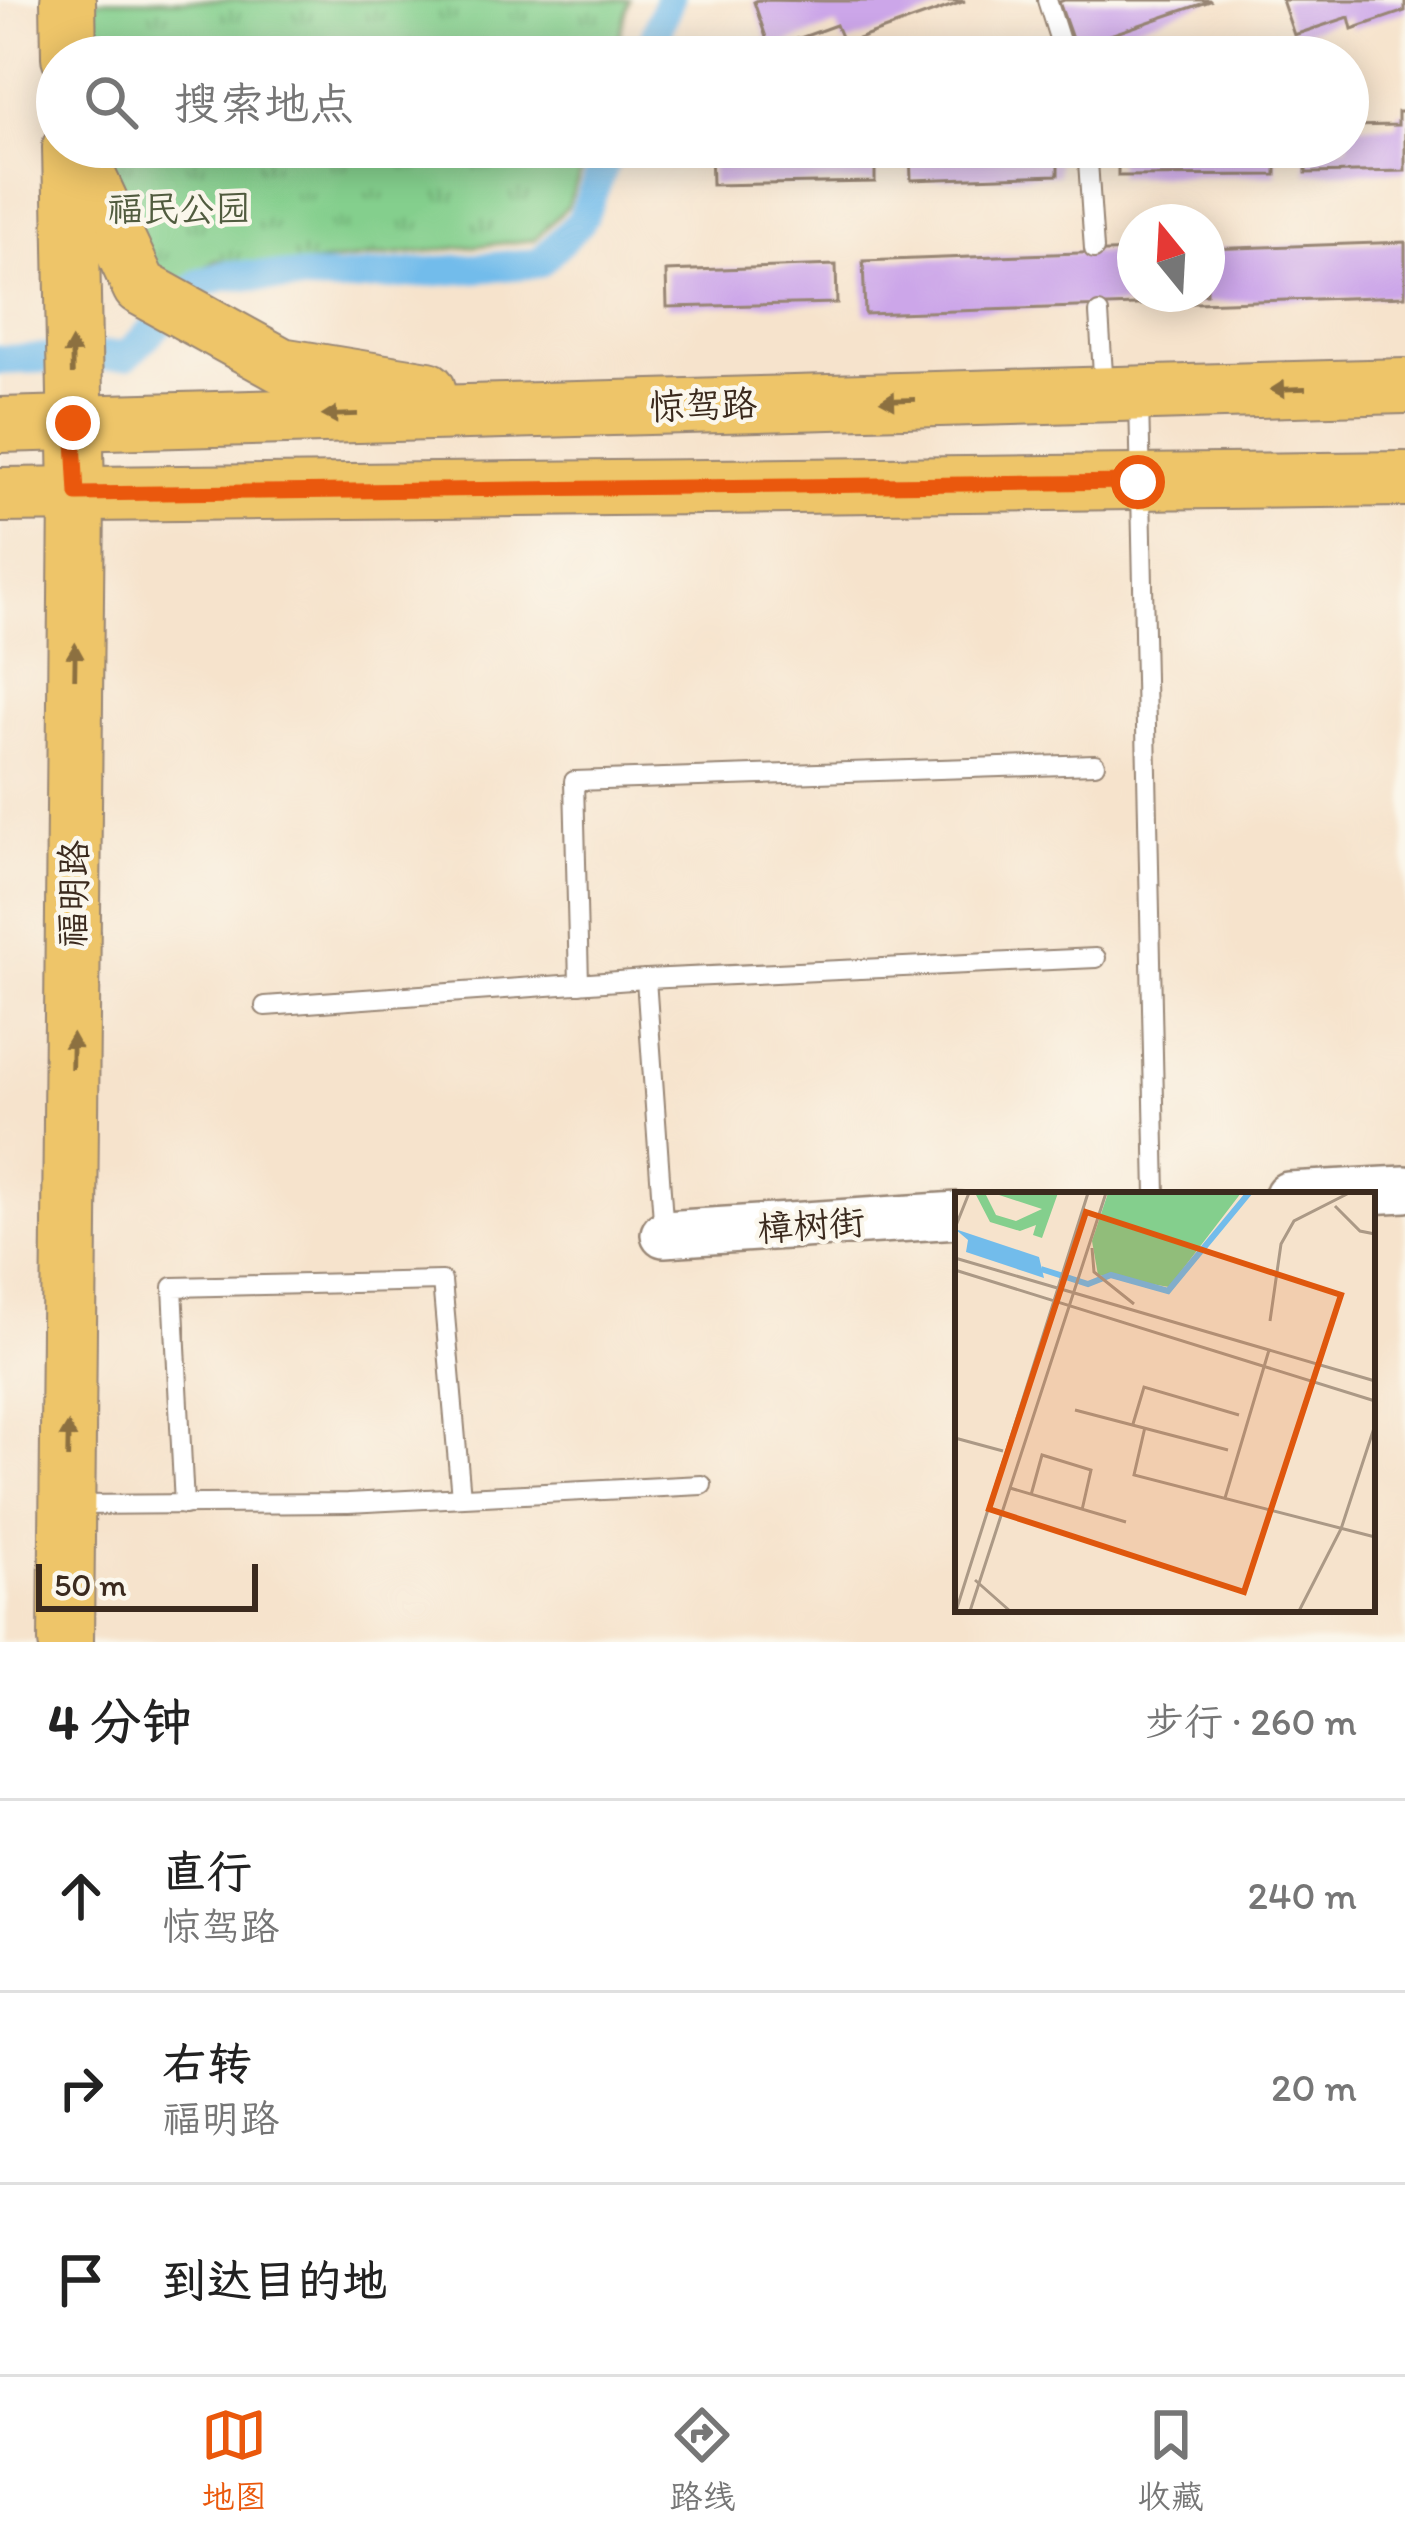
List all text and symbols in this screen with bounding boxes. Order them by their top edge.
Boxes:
search box [36,36,1369,168]
icon: search [78,69,144,135]
text: 搜索地点 [174,76,354,130]
park label: 福民公园 [107,187,251,230]
north arrow [1117,204,1225,312]
one-way arrow [63,337,82,375]
one-way arrow [1268,379,1306,398]
street label: 惊驾路 [648,382,758,428]
one-way arrow [878,390,916,409]
route end [46,396,100,450]
one-way arrow [320,406,358,425]
route start [1111,455,1165,509]
one-way arrow [65,641,85,679]
street label: 福明路 [51,840,95,948]
one-way arrow [62,1031,82,1069]
inset map [955,1192,1375,1612]
street label: 樟树街 [756,1200,866,1250]
one-way arrow [58,1421,78,1459]
scale bar [36,1558,258,1611]
text: 50 m [54,1565,127,1604]
text: 4 分钟 [48,1691,192,1752]
text: 步行 · 260 m [1145,1698,1357,1745]
text: 直行 [162,1844,252,1898]
icon: ahead [48,1863,114,1929]
text: 240 m [1247,1872,1357,1919]
text: 惊驾路 [162,1903,279,1950]
text: 右转 [162,2036,252,2090]
icon: right [48,2055,114,2121]
text: 20 m [1271,2064,1357,2111]
text: 福明路 [162,2095,279,2142]
icon: arrive [48,2247,114,2313]
text: 到达目的地 [162,2253,387,2307]
tab: 地图 [201,2402,267,2517]
tab: 路线 [669,2402,735,2517]
tab: 收藏 [1138,2402,1204,2517]

